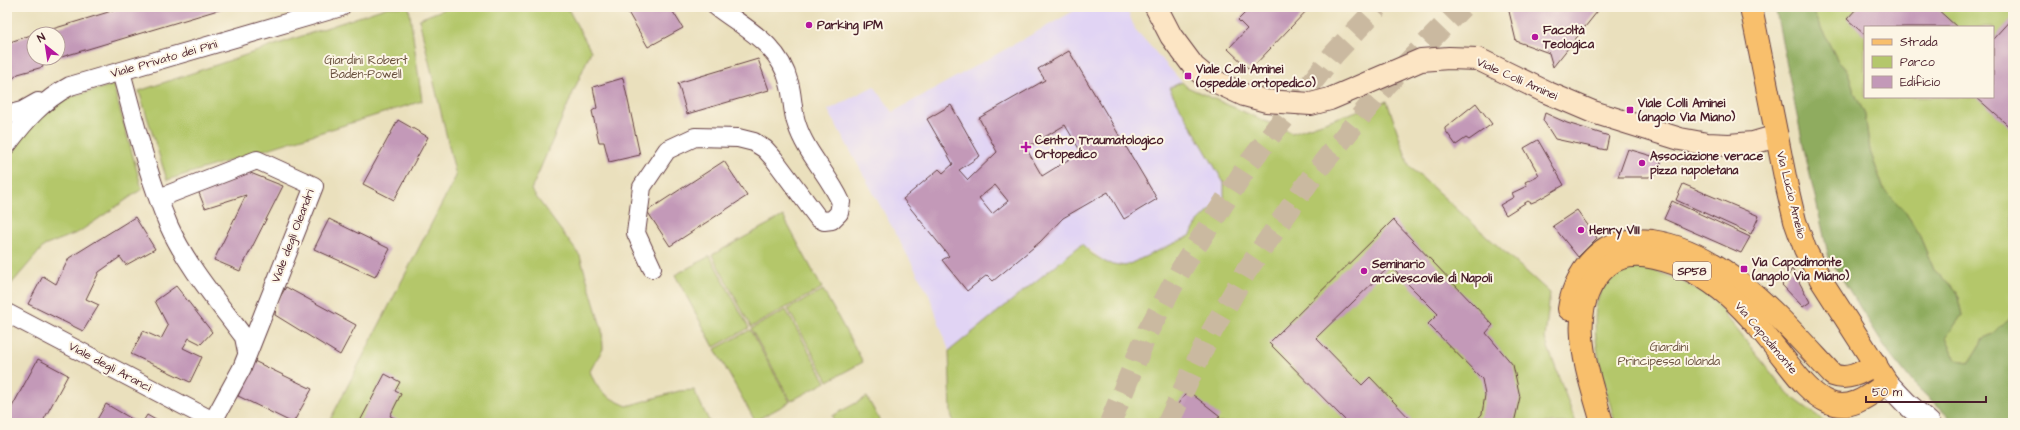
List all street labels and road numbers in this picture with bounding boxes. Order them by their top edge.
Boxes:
street label: Viale Privato dei Pini [109,36,219,82]
street label: Viale Colli Aminei [1474,53,1561,105]
street label: Via Lucio Amelio [1772,149,1810,241]
street label: Viale degli Oleandri [267,187,320,286]
road number: SP58 [1673,262,1711,280]
street label: Via Capodimonte [1731,298,1802,378]
street label: Viale degli Aranci [65,338,155,397]

